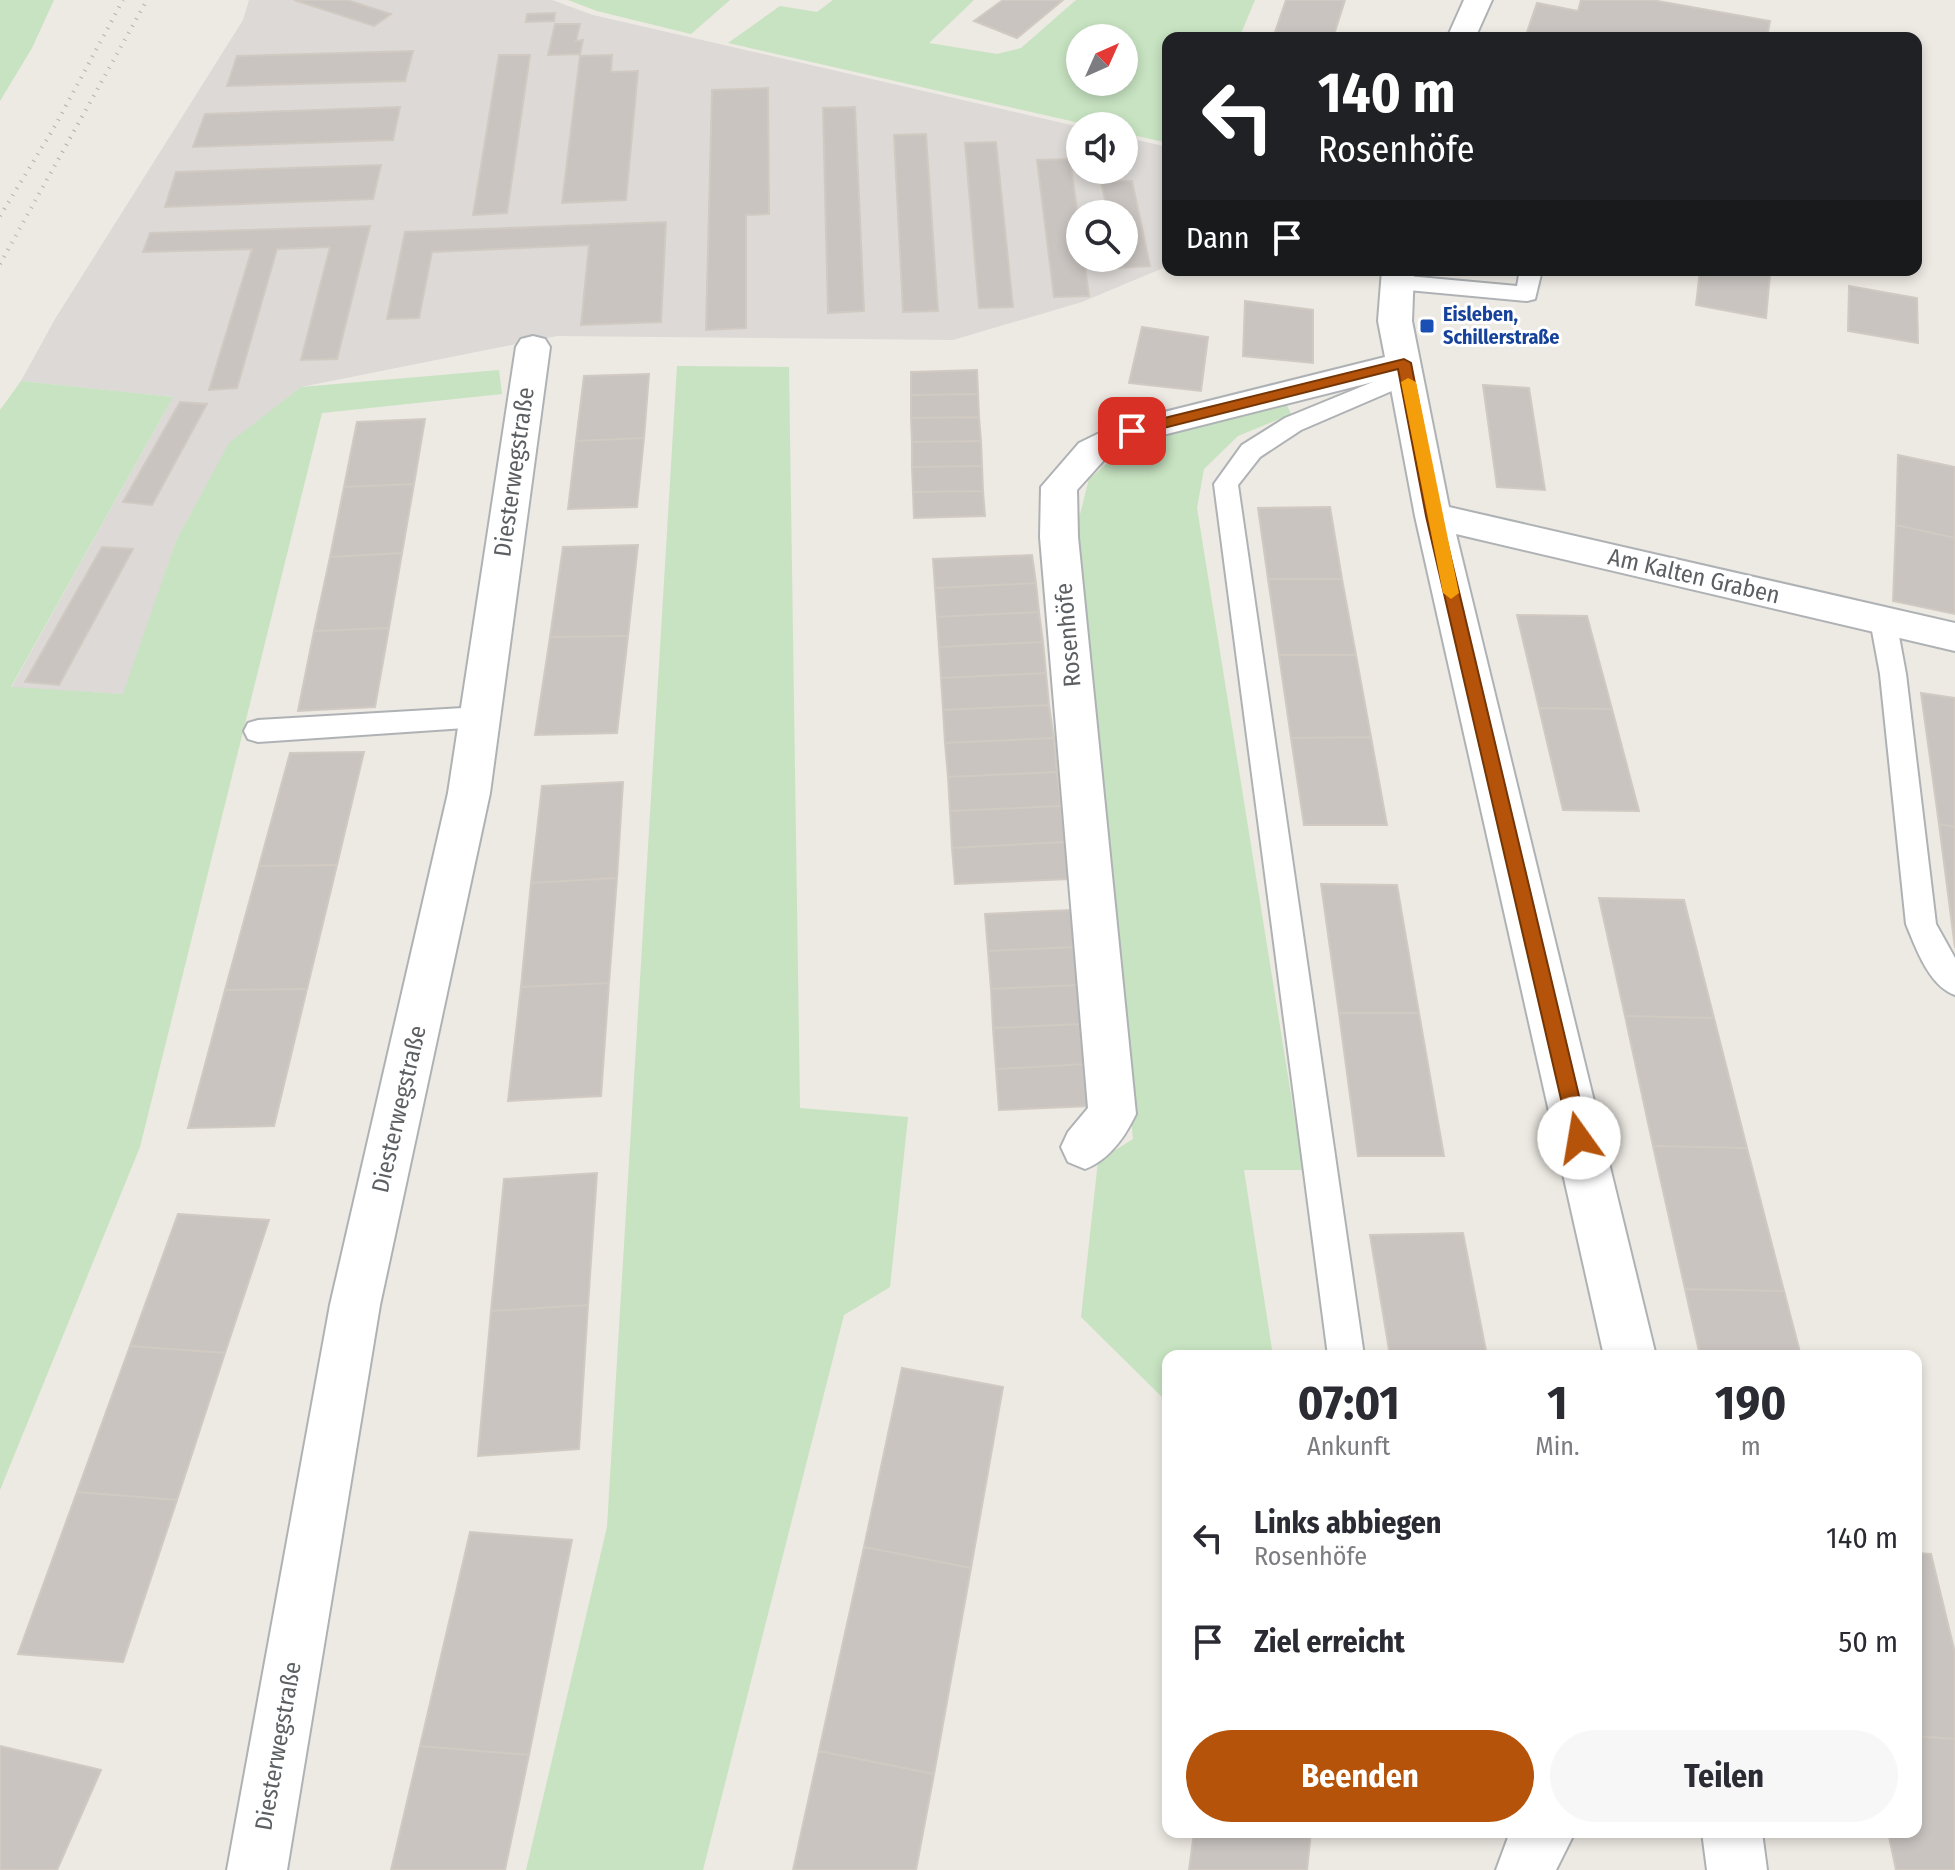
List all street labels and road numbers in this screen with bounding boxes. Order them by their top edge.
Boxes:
street label: Diesterwegstraße [488,386,540,558]
street label: Am Kalten Graben [1606,543,1782,609]
street label: Rosenhöfe [1050,582,1086,688]
street label: Diesterwegstraße [366,1023,432,1195]
street label: Diesterwegstraße [249,1660,307,1832]

